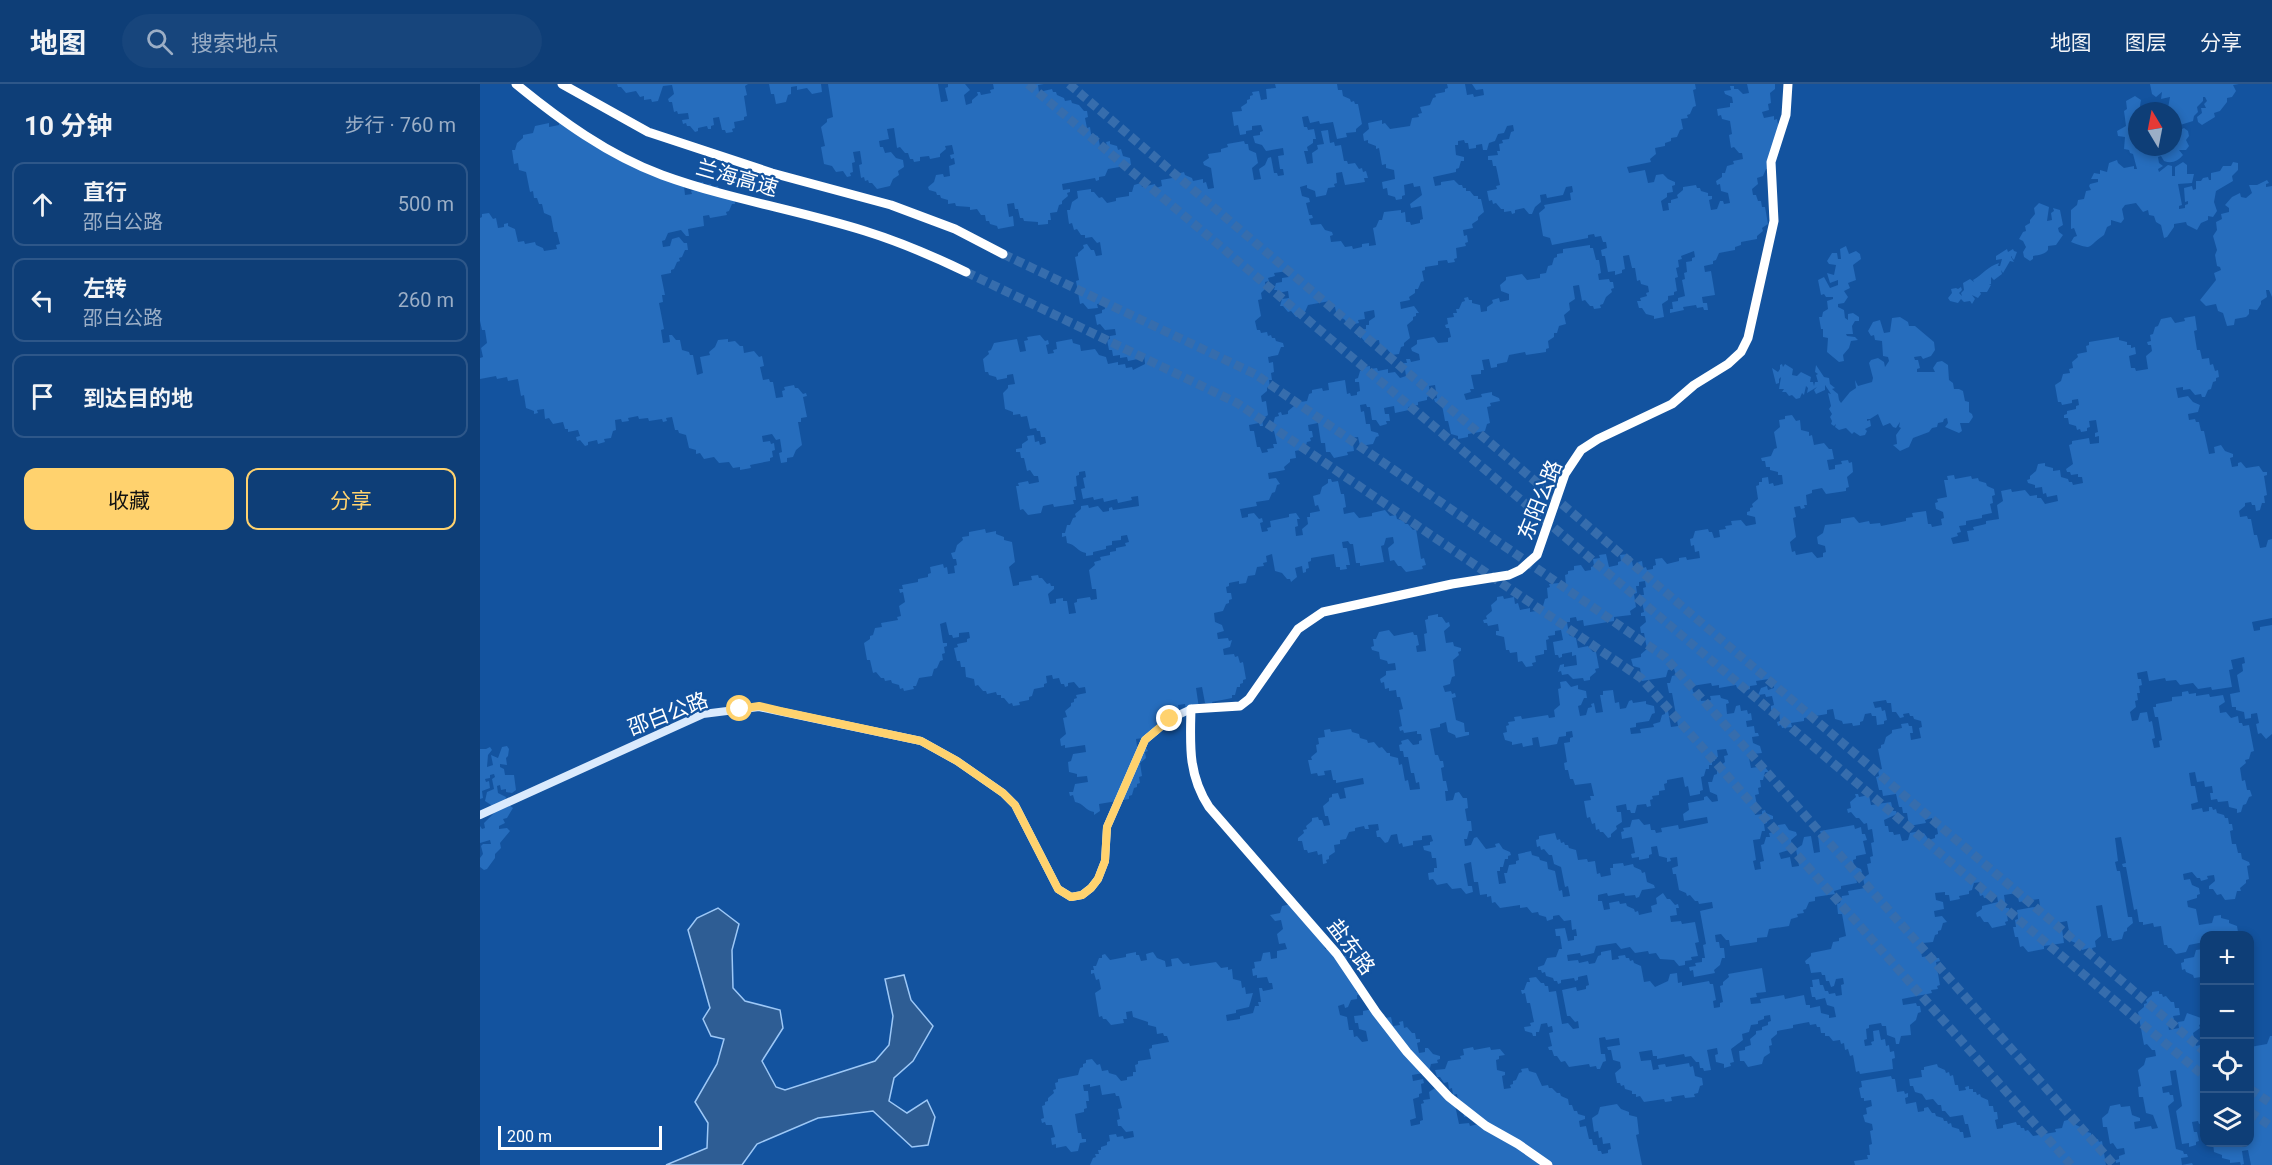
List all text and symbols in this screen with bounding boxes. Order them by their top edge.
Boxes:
search box [122,14,542,68]
icon: search [143,25,176,58]
text: 地图 [30,27,86,60]
text: 搜索地点 [191,31,279,56]
text: 地图 [2050,31,2092,55]
text: 图层 [2125,31,2167,55]
text: 分享 [2200,31,2242,55]
north arrow [2128,102,2182,156]
text: 10 分钟 [24,111,112,141]
text: 步行 · 760 m [345,113,456,137]
street label: 兰海高速 [693,155,781,201]
text: 直行 [83,180,127,205]
icon: ahead [26,188,59,221]
text: 500 m [398,192,454,216]
text: 邵白公路 [83,210,163,234]
text: 左转 [83,276,127,301]
icon: left [26,284,59,317]
text: 260 m [398,288,454,312]
text: 邵白公路 [83,306,163,330]
icon: arrive [26,380,59,413]
text: 到达目的地 [83,386,193,411]
street label: 东阳公路 [1513,457,1567,543]
button: 收藏 [24,468,234,530]
button: 分享 [246,468,456,530]
street label: 邵白公路 [624,688,712,740]
route start [726,695,752,721]
route end [1156,705,1182,731]
street label: 盐东路 [1322,915,1380,979]
map controls [2200,931,2254,1147]
button: + [2200,931,2254,985]
button: − [2200,985,2254,1039]
button: locate [2200,1039,2254,1093]
button: layers [2200,1093,2254,1147]
scale bar [498,1123,662,1150]
text: 200 m [507,1127,552,1146]

